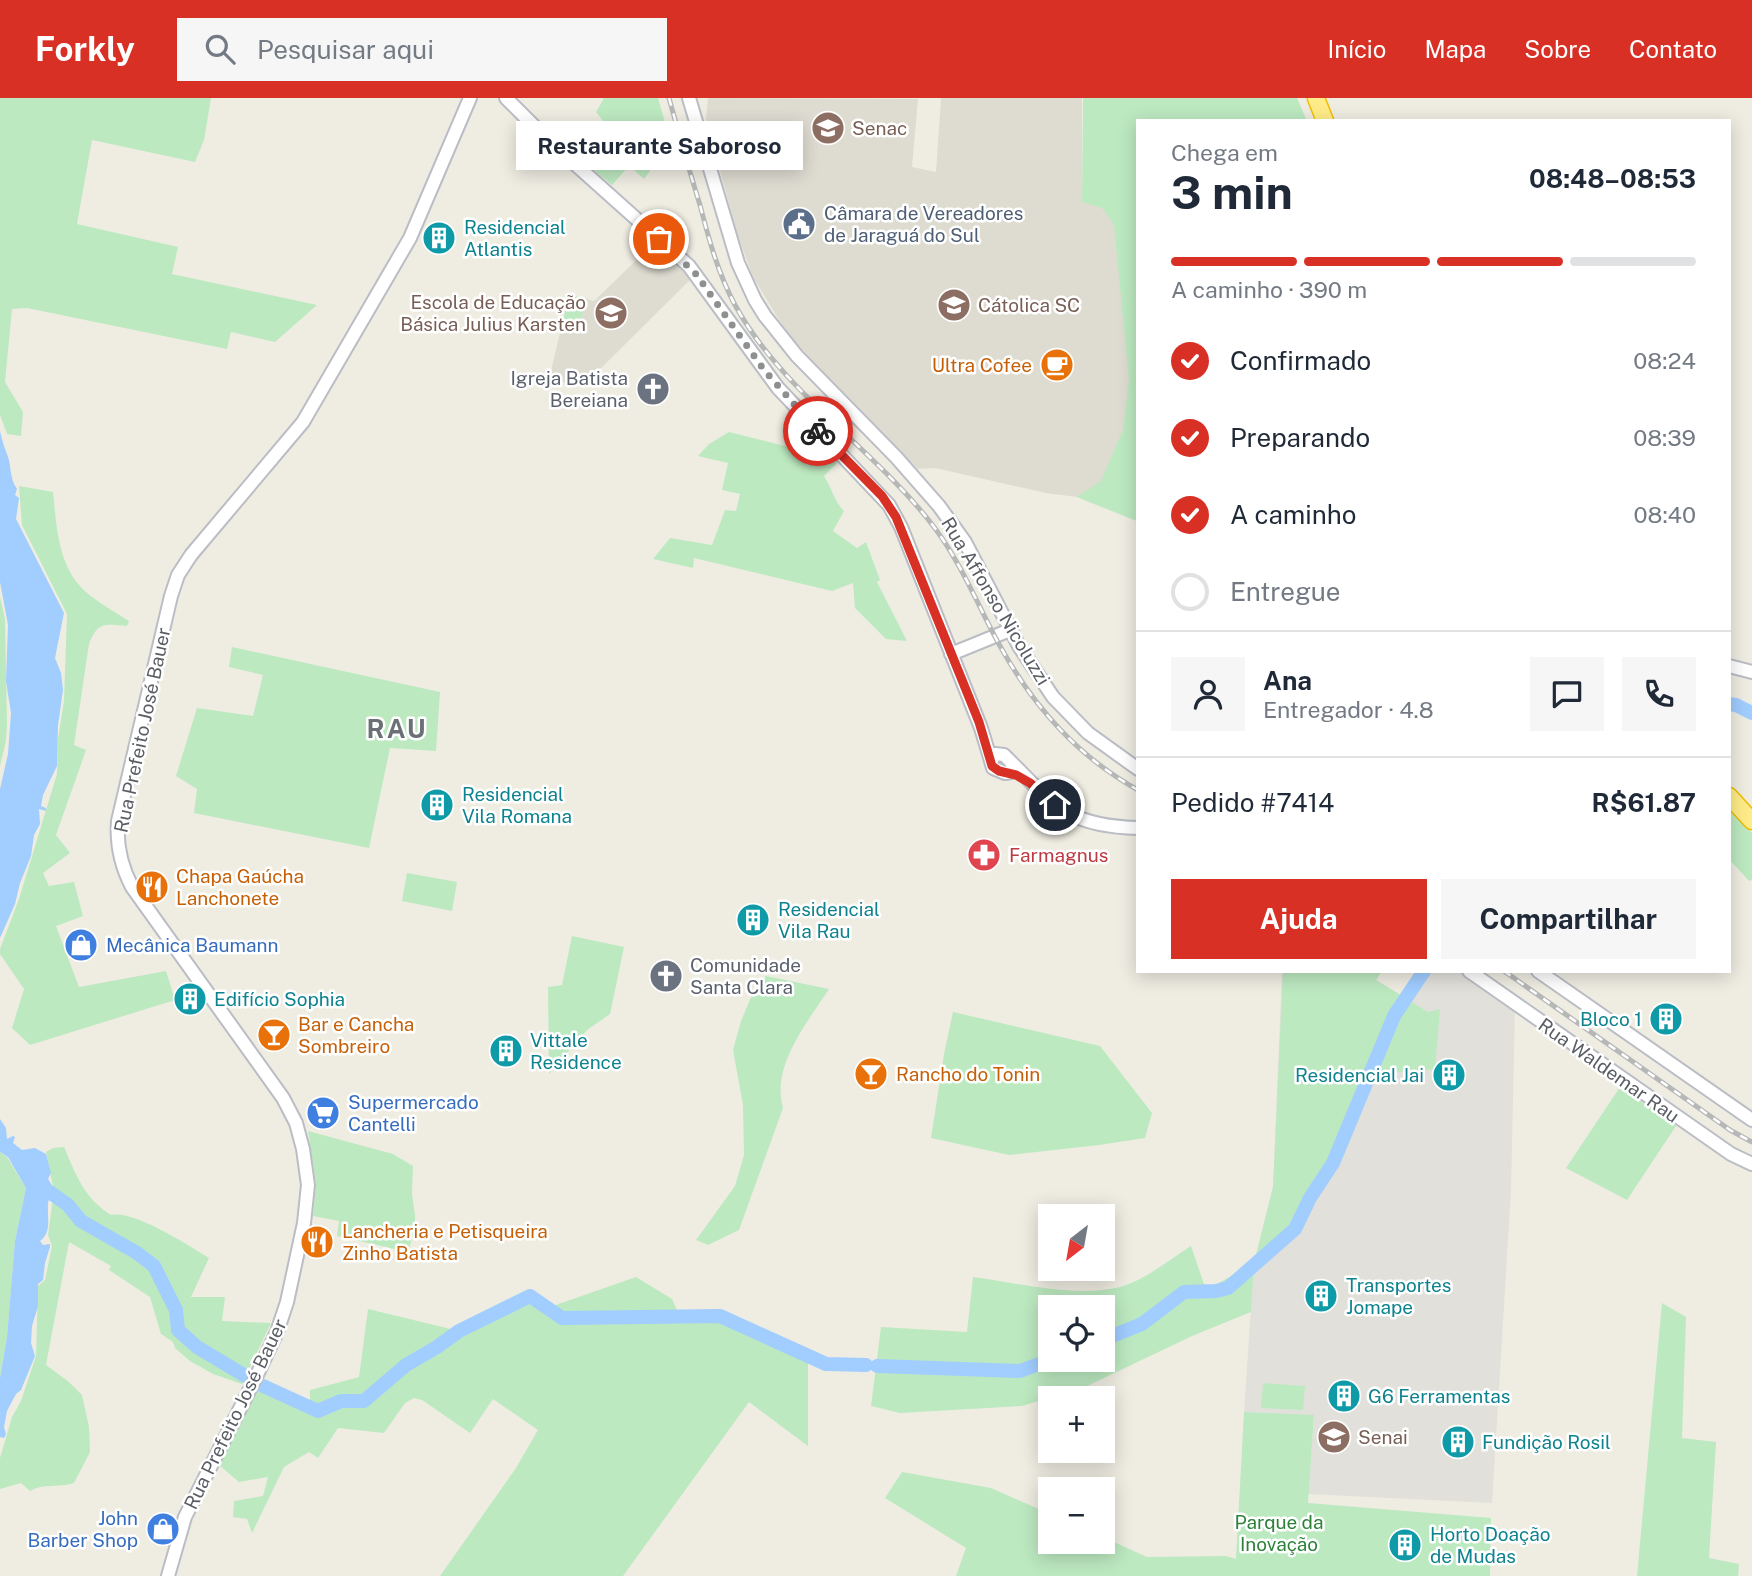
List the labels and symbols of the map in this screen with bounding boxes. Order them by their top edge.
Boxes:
school or university icon: Senac [809,109,847,147]
place label: Senac [852,117,907,139]
callout: Restaurante Saboroso [516,120,802,169]
place label: Câmara de Vereadores de Jaraguá do Sul [824,202,1023,246]
public building icon: Câmara de Vereadores de Jaraguá do Sul [780,205,818,243]
pin [629,209,689,269]
place label: Residencial Atlantis [464,216,566,260]
building icon: Residencial Atlantis [420,219,458,257]
school or university icon: Cátolica SC [935,286,973,324]
place label: Escola de Educação Básica Julius Karsten [400,291,586,335]
school or university icon: Escola de Educação Básica Julius Karsten [592,294,630,332]
place label: Cátolica SC [978,294,1080,316]
cafe icon: Ultra Cofee [1038,346,1076,384]
place label: Ultra Cofee [932,354,1032,376]
place label: Igreja Batista Bereiana [511,367,628,411]
church icon: Igreja Batista Bereiana [634,370,672,408]
courier [783,396,853,466]
street label: Rua Affonso Nicoluzzi [937,513,1055,689]
street label: Rua Prefeito José Bauer [109,625,175,835]
district label: RAU [367,713,427,744]
pin [1025,775,1085,835]
place label: Residencial Vila Romana [462,783,572,827]
building icon: Residencial Vila Romana [418,786,456,824]
pharmacy icon: Farmagnus [965,836,1003,874]
place label: Farmagnus [1009,844,1108,866]
place label: Chapa Gaúcha Lanchonete [176,865,304,909]
restaurant icon: Chapa Gaúcha Lanchonete [133,868,171,906]
place label: Residencial Vila Rau [778,898,880,942]
building icon: Residencial Vila Rau [734,901,772,939]
shop icon: Mecânica Baumann [62,926,100,964]
place label: Mecânica Baumann [106,934,278,956]
place label: Comunidade Santa Clara [690,954,801,998]
church icon: Comunidade Santa Clara [647,957,685,995]
building icon: Edifício Sophia [171,980,209,1018]
place label: Edifício Sophia [214,988,345,1010]
building icon: Bloco 1 [1647,1000,1685,1038]
place label: Bloco 1 [1580,1008,1642,1030]
place label: Bar e Cancha Sombreiro [298,1013,414,1057]
street label: Rua Waldemar Rau [1534,1013,1684,1127]
bar icon: Bar e Cancha Sombreiro [255,1016,293,1054]
place label: Vittale Residence [530,1029,622,1073]
building icon: Vittale Residence [487,1032,525,1070]
bar icon: Rancho do Tonin [852,1055,890,1093]
building icon: Residencial Jai [1430,1056,1468,1094]
place label: Rancho do Tonin [896,1063,1040,1085]
place label: Residencial Jai [1295,1064,1424,1086]
place label: Supermercado Cantelli [348,1091,479,1135]
supermarket icon: Supermercado Cantelli [304,1094,342,1132]
north arrow [1038,1204,1115,1281]
place label: Lancheria e Petisqueira Zinho Batista [342,1220,548,1264]
restaurant icon: Lancheria e Petisqueira Zinho Batista [298,1223,336,1261]
place label: Transportes Jomape [1346,1274,1451,1318]
building icon: Transportes Jomape [1302,1277,1340,1315]
street label: Rua Prefeito José Bauer [179,1315,291,1513]
building icon: G6 Ferramentas [1325,1377,1363,1415]
place label: G6 Ferramentas [1368,1385,1510,1407]
school or university icon: Senai [1315,1418,1353,1456]
building icon: Fundição Rosil [1439,1423,1477,1461]
place label: Senai [1358,1426,1408,1448]
place label: Fundição Rosil [1482,1431,1611,1453]
place label: John Barber Shop [27,1507,138,1551]
shop icon: John Barber Shop [144,1510,182,1548]
park label: Parque da Inovação [1235,1511,1323,1555]
place label: Horto Doação de Mudas [1430,1523,1550,1567]
building icon: Horto Doação de Mudas [1386,1526,1424,1564]

